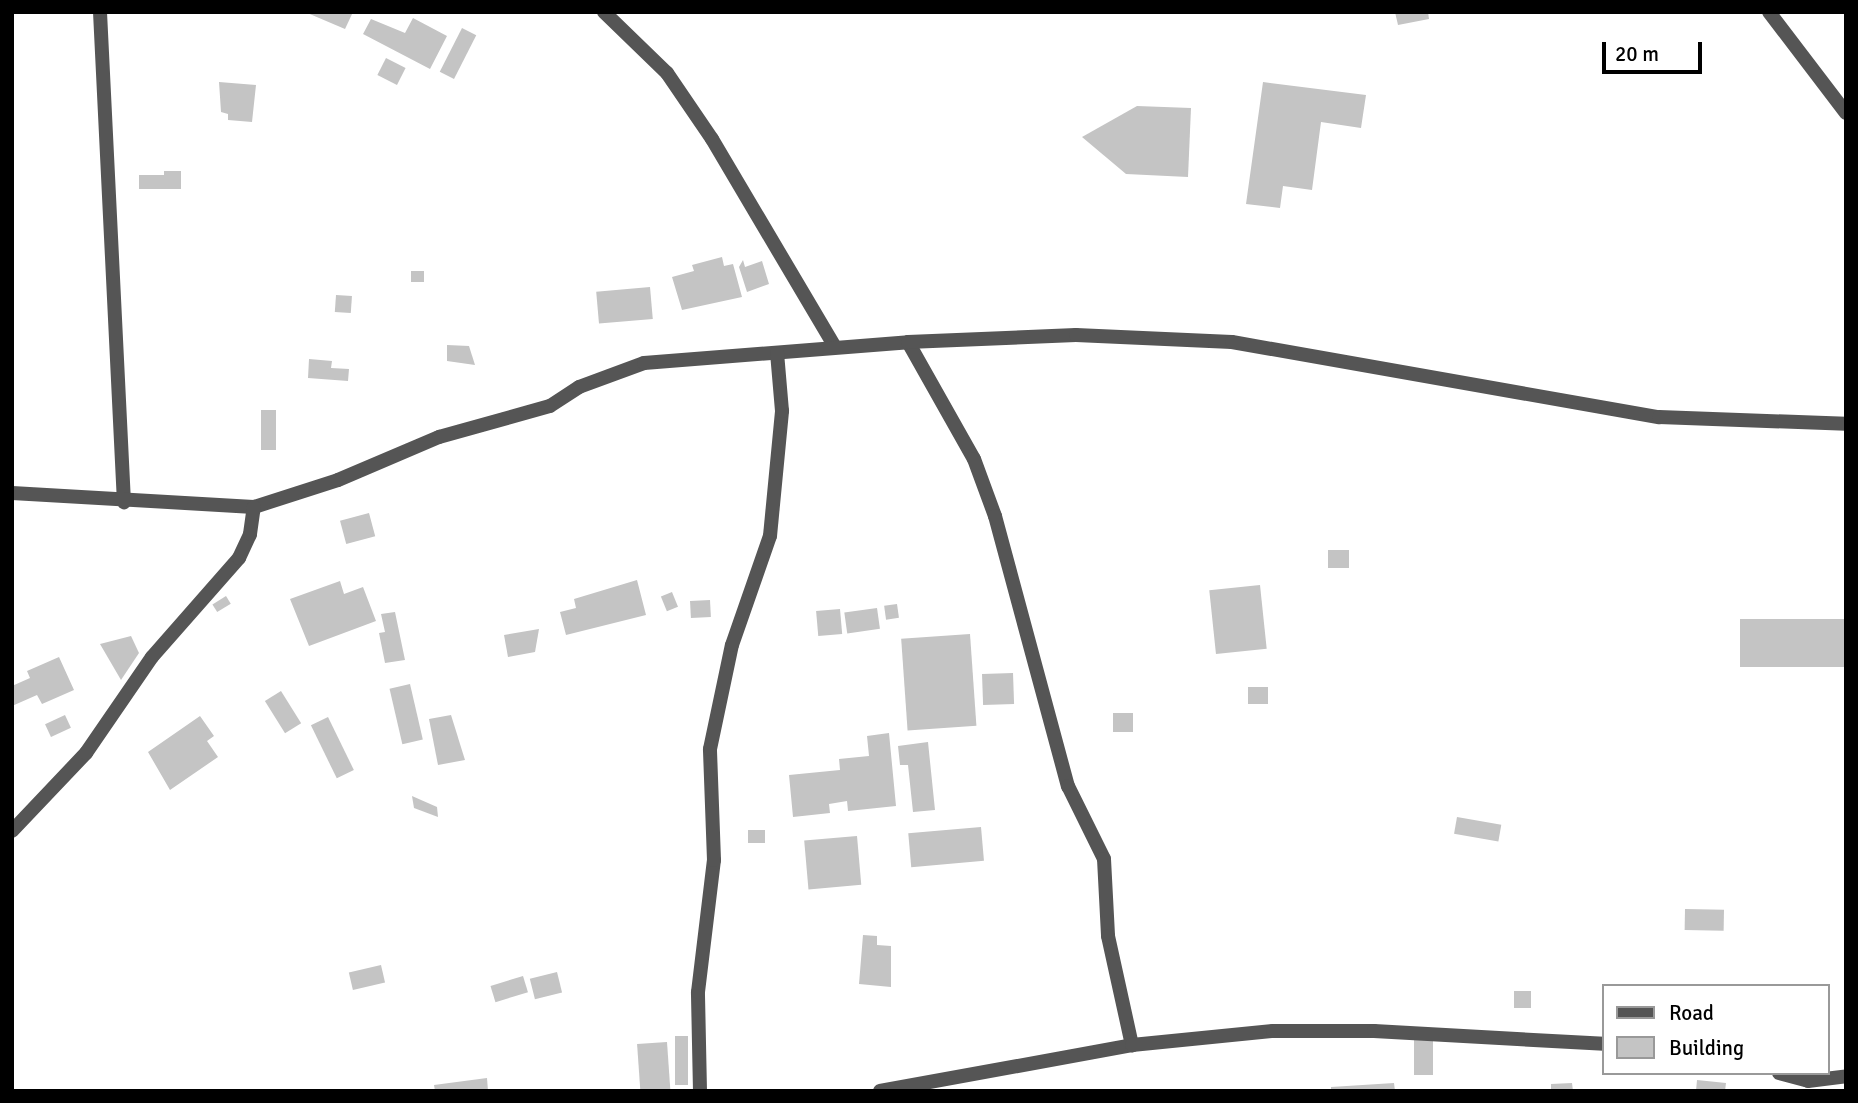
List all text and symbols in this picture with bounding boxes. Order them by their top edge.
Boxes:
scale bar [1606,28,1706,72]
text: 20 m [1615,41,1659,67]
legend [1602,984,1830,1075]
text: Road [1669,1000,1714,1026]
text: Building [1669,1035,1744,1061]

